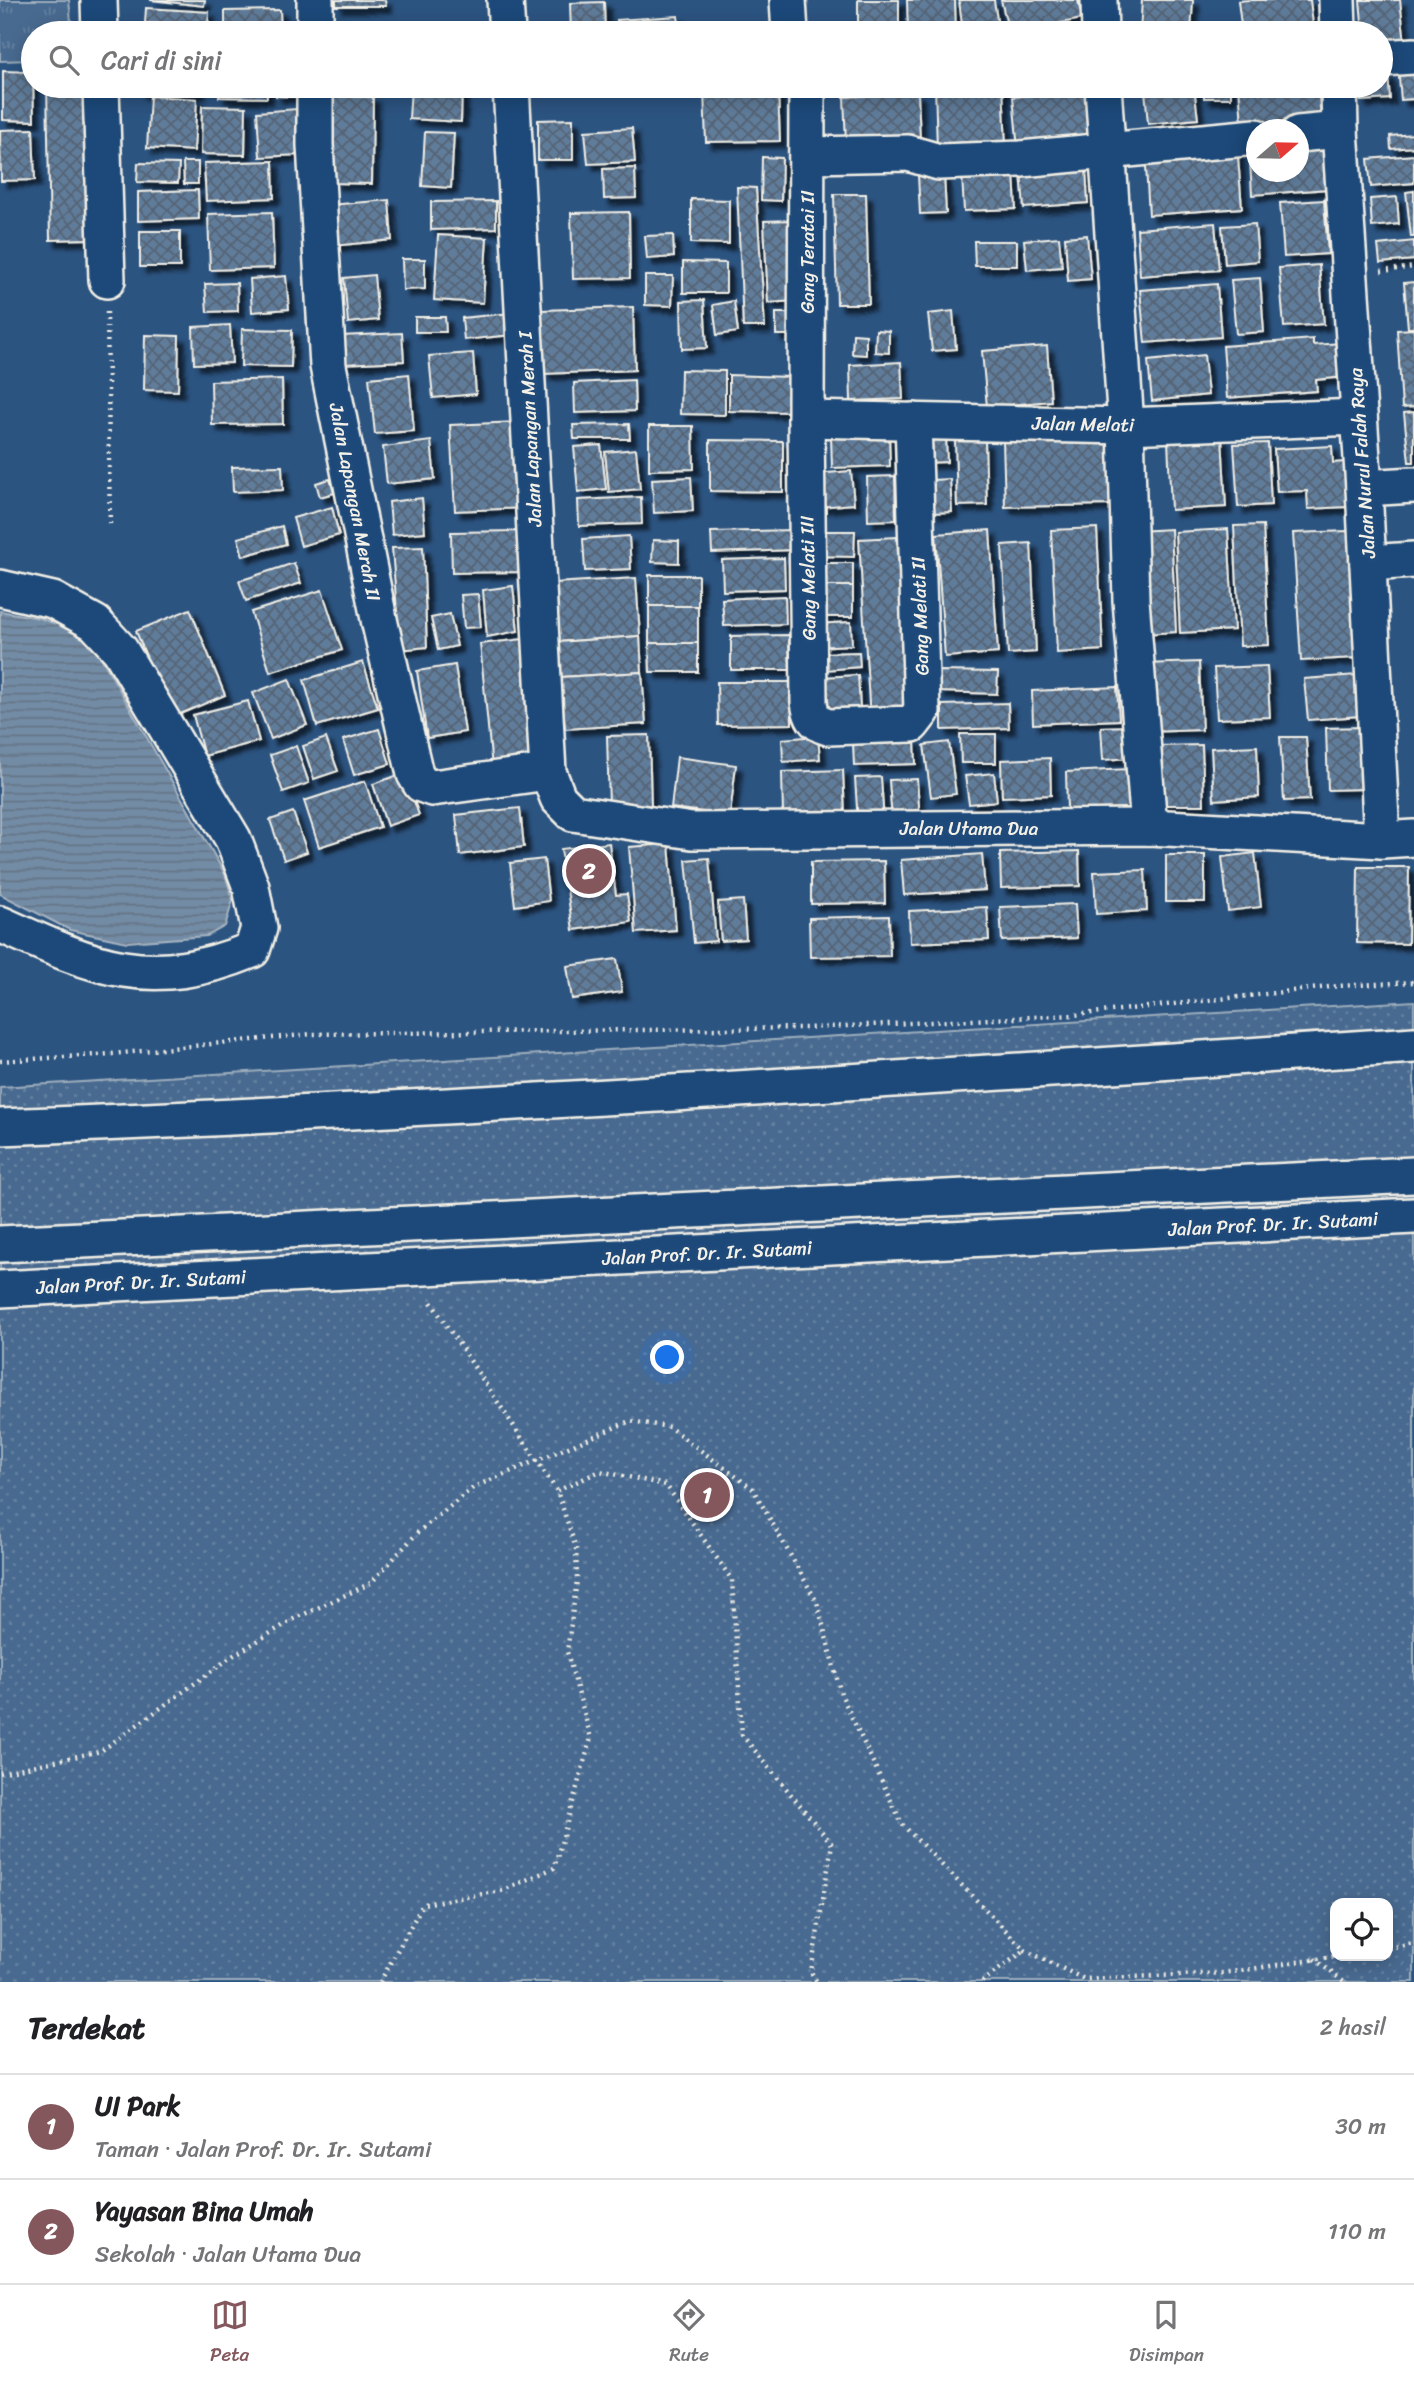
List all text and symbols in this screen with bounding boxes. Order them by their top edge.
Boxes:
search box [21,21,1393,98]
text: Cari di sini [101,37,222,83]
icon: search [45,41,83,79]
north arrow [1246,119,1309,182]
street label: Gang Teratai II [791,190,824,314]
street label: Jalan Lapangan Merah I [508,329,552,528]
street label: Jalan Nurul Falah Raya [1339,366,1385,560]
street label: Jalan Lapangan Merah II [319,399,390,604]
street label: Jalan Melati [1030,407,1135,441]
street label: Gang Melati III [790,515,826,641]
street label: Gang Melati II [901,556,939,676]
street label: Jalan Utama Dua [899,812,1039,845]
pin: 2 [566,845,612,897]
street label: Jalan Prof. Dr. Ir. Sutami [1166,1202,1380,1246]
street label: Jalan Prof. Dr. Ir. Sutami [600,1231,814,1275]
street label: Jalan Prof. Dr. Ir. Sutami [34,1260,248,1304]
your location [650,1340,684,1374]
pin: 1 [684,1469,730,1521]
map controls [1330,1898,1393,1961]
button: locate [1330,1898,1393,1961]
text: Terdekat [28,2001,145,2055]
text: 2 hasil [1320,2007,1386,2048]
text: UI Park [95,2083,180,2129]
text: 1 [46,2106,56,2147]
text: 30 m [1335,2106,1386,2147]
text: Taman · Jalan Prof. Dr. Ir. Sutami [95,2129,431,2170]
text: Yayasan Bina Umah [95,2188,313,2234]
text: 2 [44,2211,58,2252]
text: 110 m [1328,2211,1386,2252]
text: Sekolah · Jalan Utama Dua [95,2234,361,2275]
tab: Peta [210,2296,249,2371]
tab: Rute [669,2296,709,2371]
tab: Disimpan [1129,2296,1204,2371]

